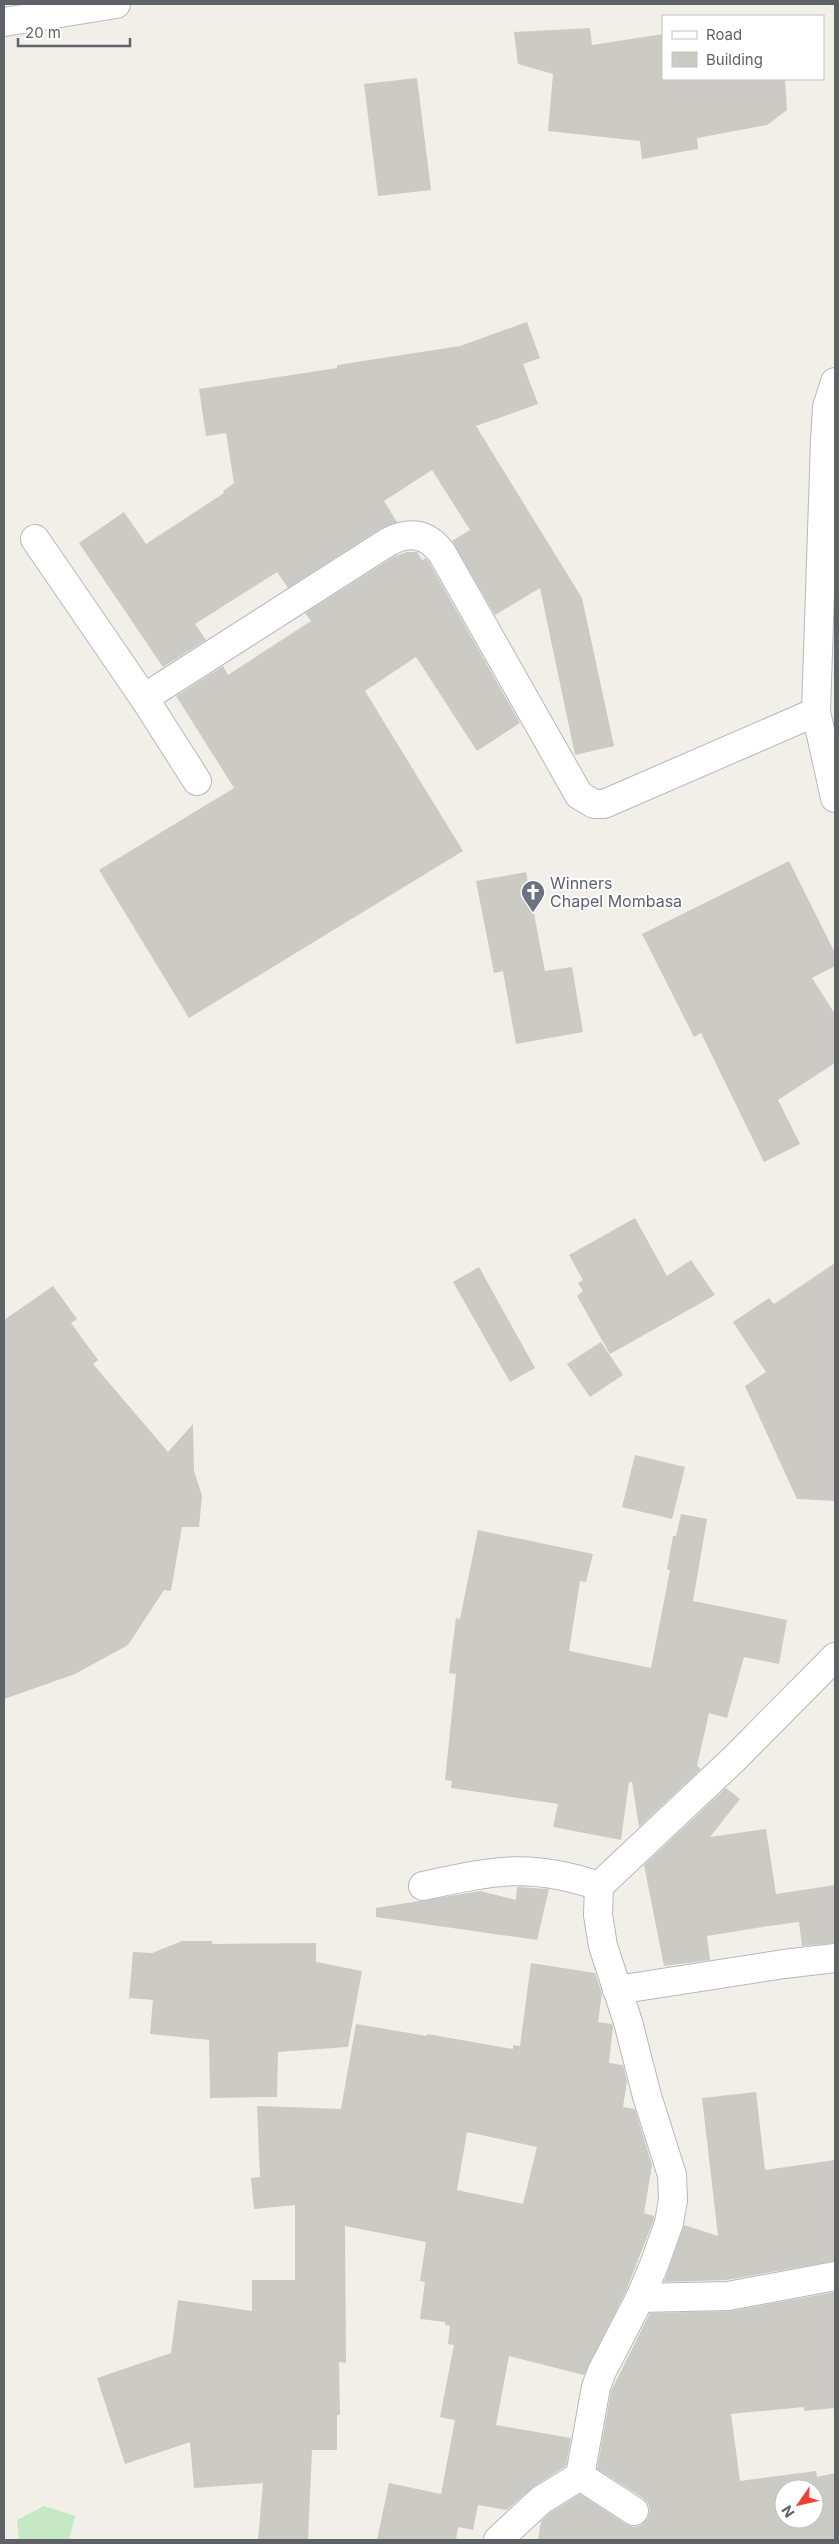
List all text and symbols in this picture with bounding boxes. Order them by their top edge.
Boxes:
scale bar [18,15,130,47]
legend [662,15,824,80]
text: 20 m [25,23,61,42]
text: Road [706,25,742,44]
text: Building [706,50,763,69]
place label: Winners Chapel Mombasa [550,873,682,911]
church icon: Winners Chapel Mombasa [520,879,546,913]
north arrow [774,2479,824,2529]
text: N [778,2502,798,2521]

